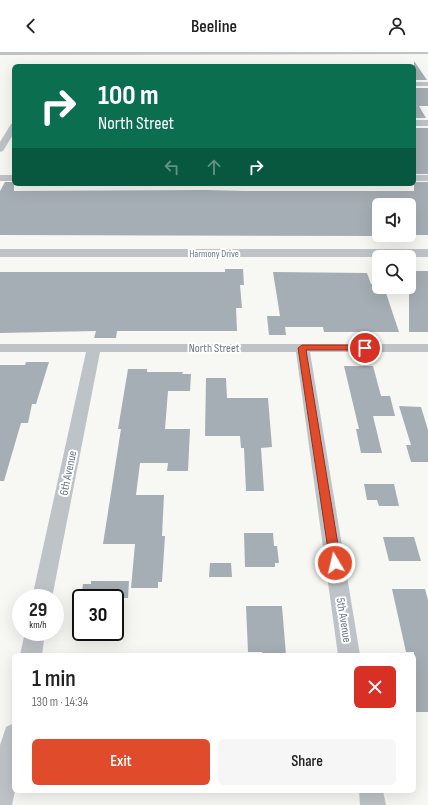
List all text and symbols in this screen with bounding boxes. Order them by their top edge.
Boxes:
icon: back [20,15,42,37]
icon: person [386,15,408,37]
text: Beeline [191,16,237,37]
text: 100 m [98,79,159,112]
icon: right [32,80,84,132]
text: North Street [98,113,174,134]
icon: left [161,156,183,178]
icon: ahead [203,156,225,178]
icon: right [245,156,267,178]
map controls [372,198,416,294]
button: sound [372,198,416,242]
street label: Harmony Drive [189,248,239,260]
button: search [372,250,416,294]
pin [348,331,382,365]
icon: arrive [354,337,376,359]
street label: North Street [189,341,240,356]
street label: 6th Avenue [56,449,81,497]
position arrow [314,542,356,584]
speed limit sign: 30 [72,589,124,641]
street label: 5th Avenue [333,597,354,644]
text: 29 [29,598,47,622]
text: km/h [29,619,47,631]
text: 1 min [32,664,76,693]
button: close [354,666,396,708]
text: 130 m · 14:34 [32,694,88,710]
button: Exit [32,739,210,785]
button: Share [218,739,396,785]

